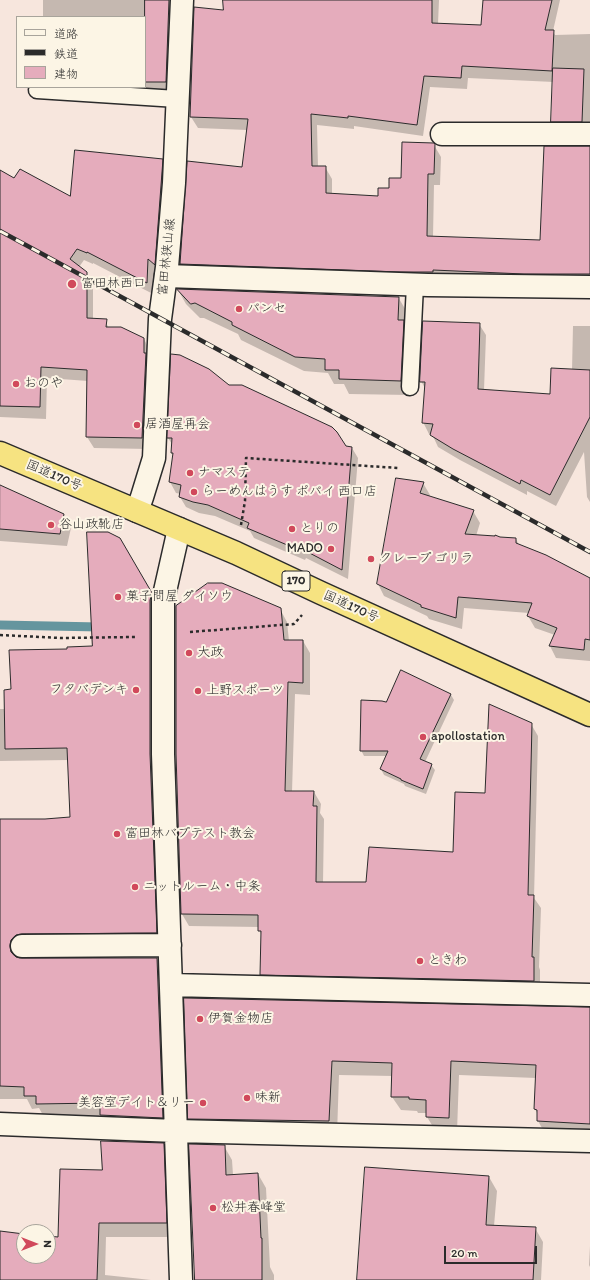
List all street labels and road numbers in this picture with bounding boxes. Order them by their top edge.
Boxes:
street label: 富田林狭山線 [155,217,179,297]
street label: 国道170号 [24,457,84,495]
road number: 170 [282,571,310,591]
street label: 国道170号 [321,588,381,626]

